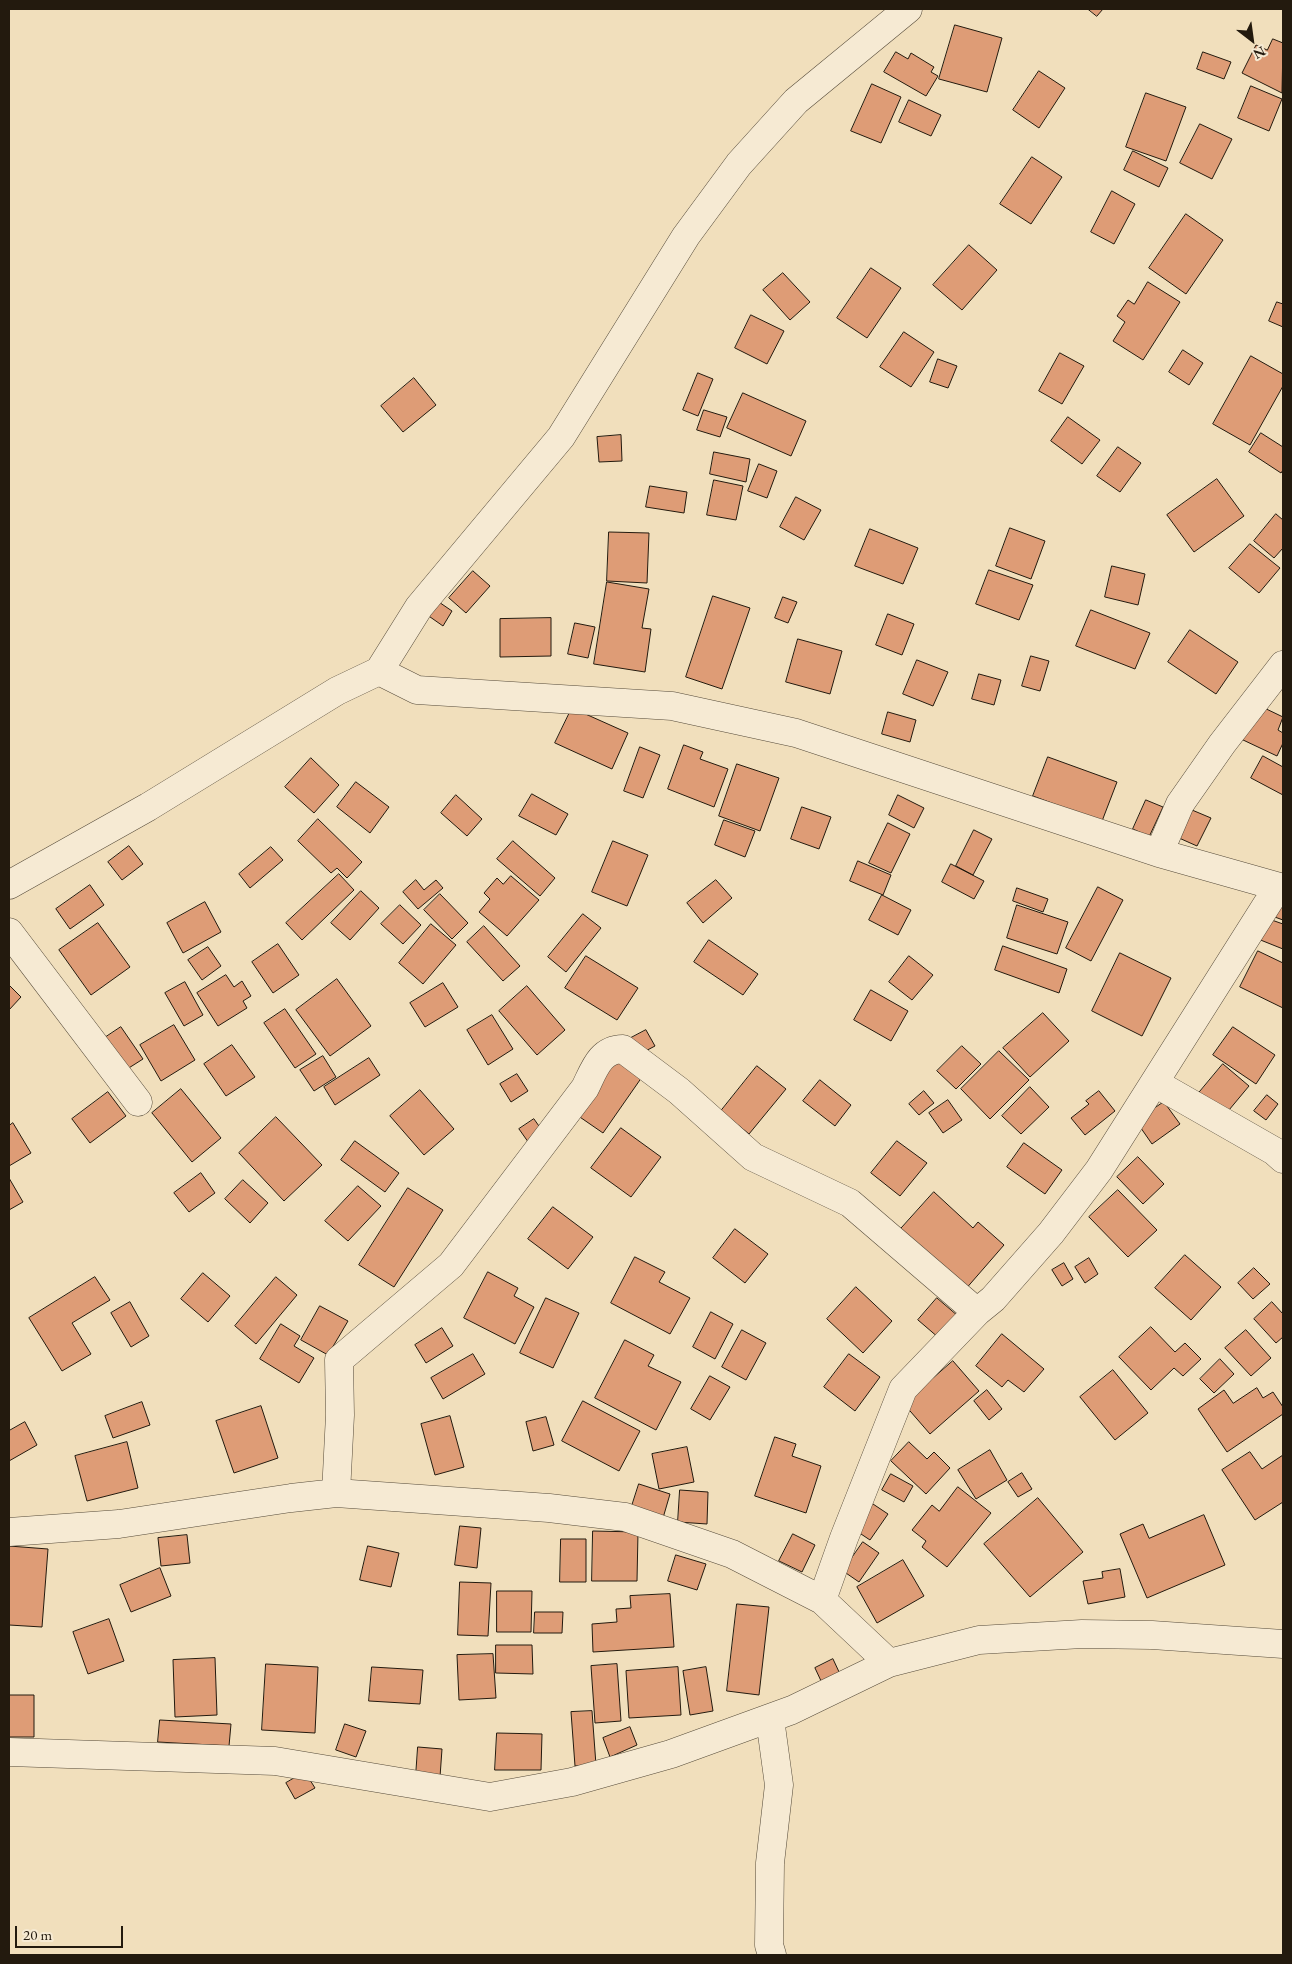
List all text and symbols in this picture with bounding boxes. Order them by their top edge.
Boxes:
north arrow [1227,15,1277,65]
text: N [1250,42,1269,64]
scale bar [18,1916,125,1948]
text: 20 m [23,1925,52,1944]

